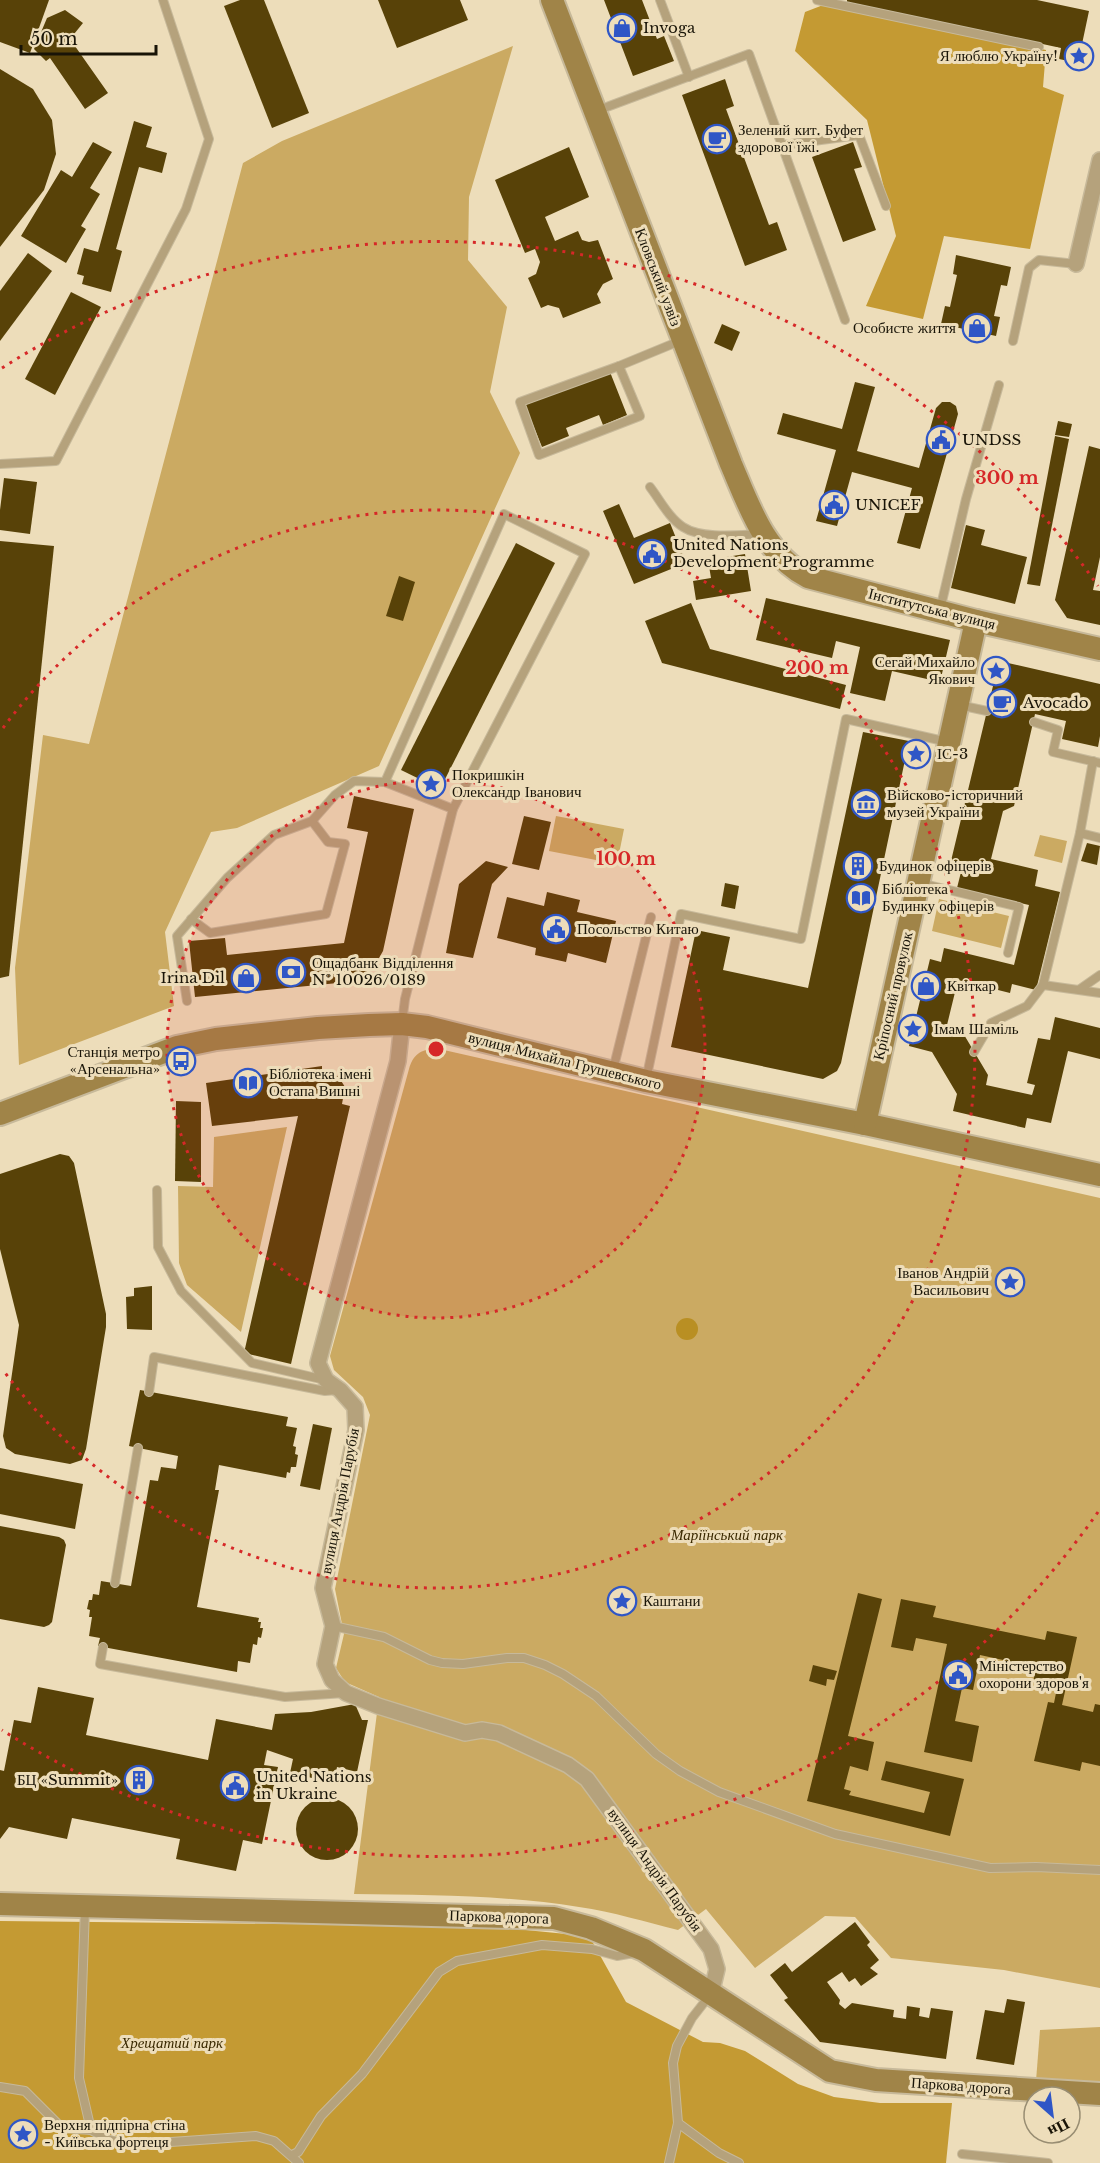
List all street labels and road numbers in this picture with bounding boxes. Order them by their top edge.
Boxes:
street label: Кловський узвіз [631,225,686,329]
street label: Інститутська вулиця [867,584,998,634]
street label: Кріпосний провулок [868,929,917,1062]
street label: вулиця Михайла Грушевського [467,1027,664,1094]
street label: вулиця Андрія Парубія [316,1426,363,1576]
street label: вулиця Андрія Парубія [604,1804,707,1935]
street label: Паркова дорога [449,1905,550,1928]
street label: Паркова дорога [911,2073,1012,2098]

